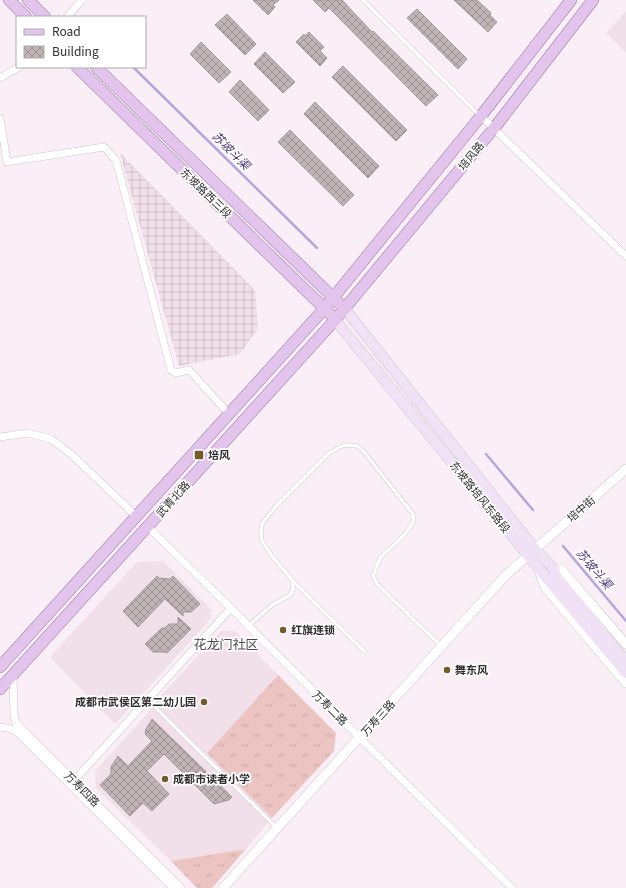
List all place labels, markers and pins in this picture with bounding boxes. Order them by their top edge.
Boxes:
place label: 培风 [208,446,230,462]
marker: 培风 [193,449,205,461]
place label: 红旗连锁 [291,621,335,637]
marker: 红旗连锁 [278,625,288,635]
place label: 舞东风 [455,661,488,677]
marker: 舞东风 [442,665,452,675]
place label: 成都市武侯区第二幼儿园 [75,693,196,709]
marker: 成都市武侯区第二幼儿园 [199,697,209,707]
place label: 成都市读者小学 [173,770,250,786]
marker: 成都市读者小学 [160,774,170,784]

